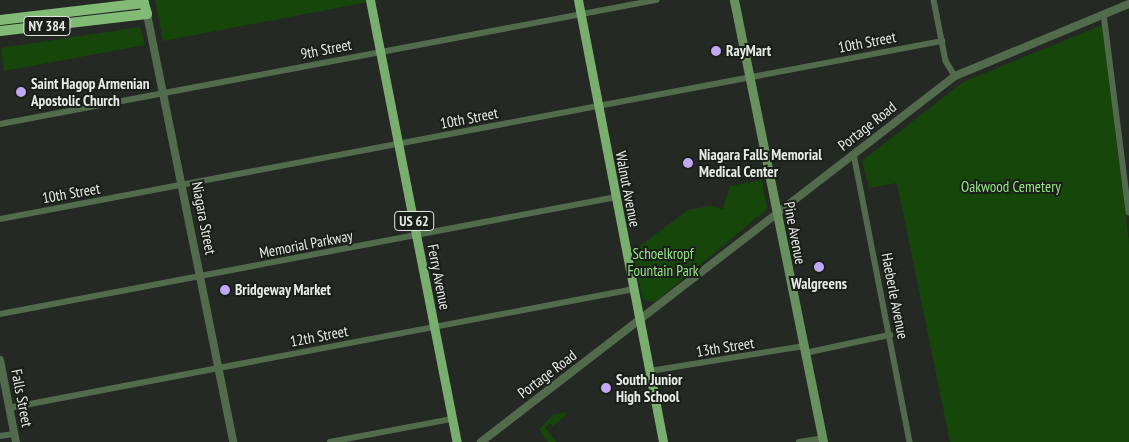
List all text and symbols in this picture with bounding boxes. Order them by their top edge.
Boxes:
road number: NY 384 [23,15,71,38]
street label: 10th Street [837,28,897,56]
street label: 9th Street [299,35,353,63]
place label: RayMart [726,42,771,60]
marker: RayMart [710,45,722,57]
place label: Saint Hagop Armenian Apostolic Church [31,74,150,109]
marker: Saint Hagop Armenian Apostolic Church [15,86,27,98]
street label: Portage Road [834,98,900,154]
street label: 10th Street [439,104,499,132]
place label: Niagara Falls Memorial Medical Center [699,145,822,180]
street label: Walnut Avenue [612,149,644,229]
marker: Niagara Falls Memorial Medical Center [681,156,695,170]
park label: Oakwood Cemetery [961,178,1061,196]
street label: 10th Street [41,179,101,207]
street label: Niagara Street [188,180,220,256]
street label: Pine Avenue [780,200,810,266]
road number: US 62 [394,210,434,232]
street label: Memorial Parkway [258,226,354,262]
street label: Ferry Avenue [424,242,454,312]
park label: Schoelkropf Fountain Park [627,244,699,279]
street label: Haeberle Avenue [878,251,912,341]
marker: Walgreens [813,261,825,273]
place label: Walgreens [791,275,847,293]
place label: Bridgeway Market [235,281,331,299]
marker: Bridgeway Market [219,284,231,296]
street label: 12th Street [289,322,349,350]
street label: 13th Street [695,334,755,360]
street label: Portage Road [514,346,580,402]
street label: Falls Street [8,368,36,428]
place label: South Junior High School [616,370,682,405]
marker: South Junior High School [600,382,612,394]

